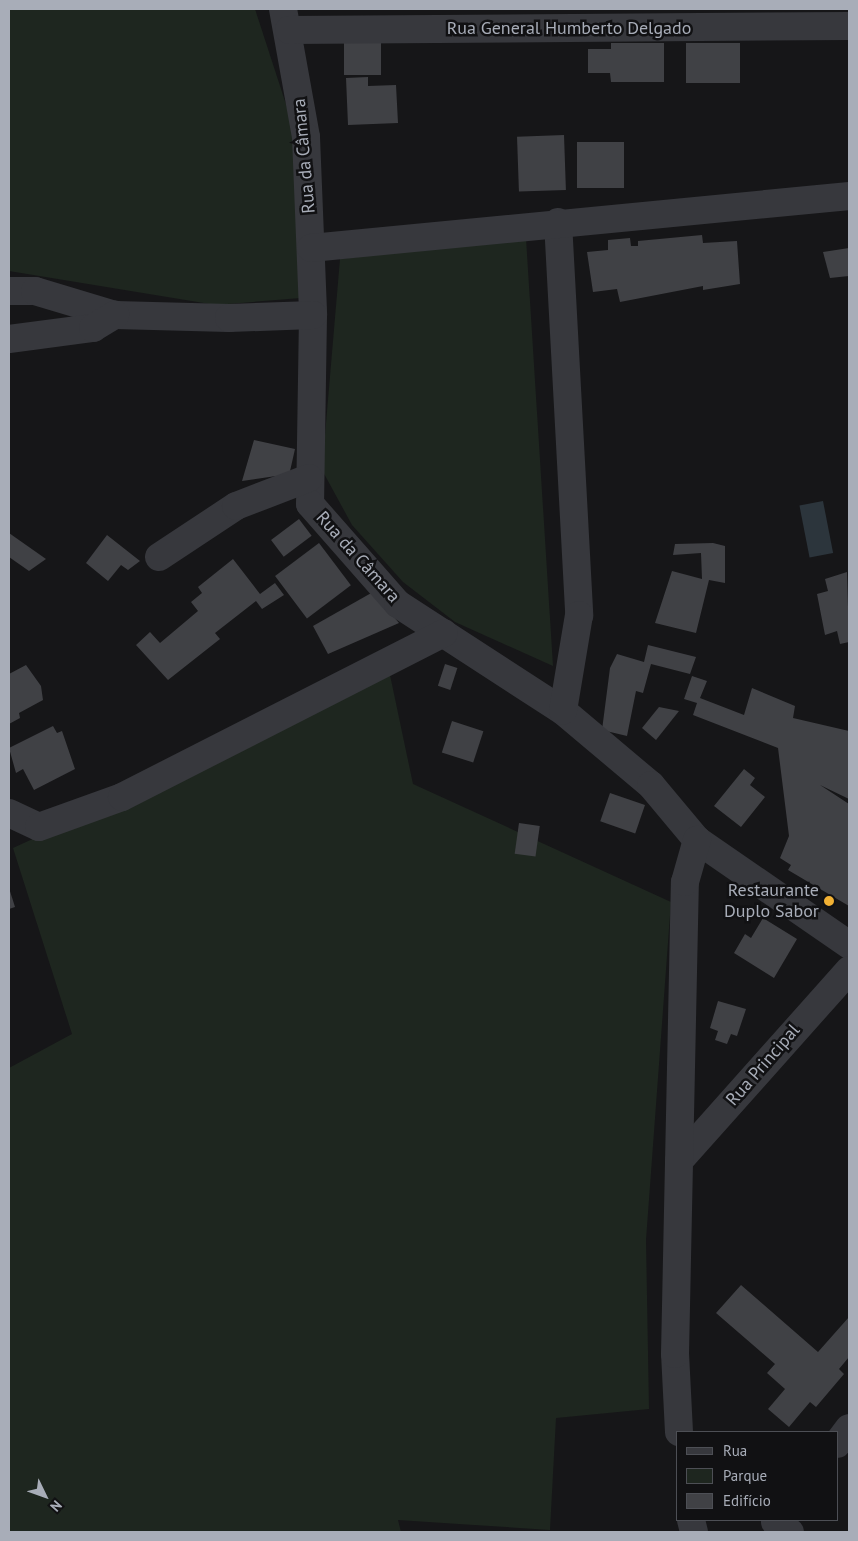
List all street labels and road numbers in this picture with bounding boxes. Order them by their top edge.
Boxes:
street label: Rua General Humberto Delgado [447,17,691,39]
street label: Rua da Câmara [288,98,320,214]
street label: Rua da Câmara [311,507,405,607]
street label: Rua Principal [722,1020,804,1110]

